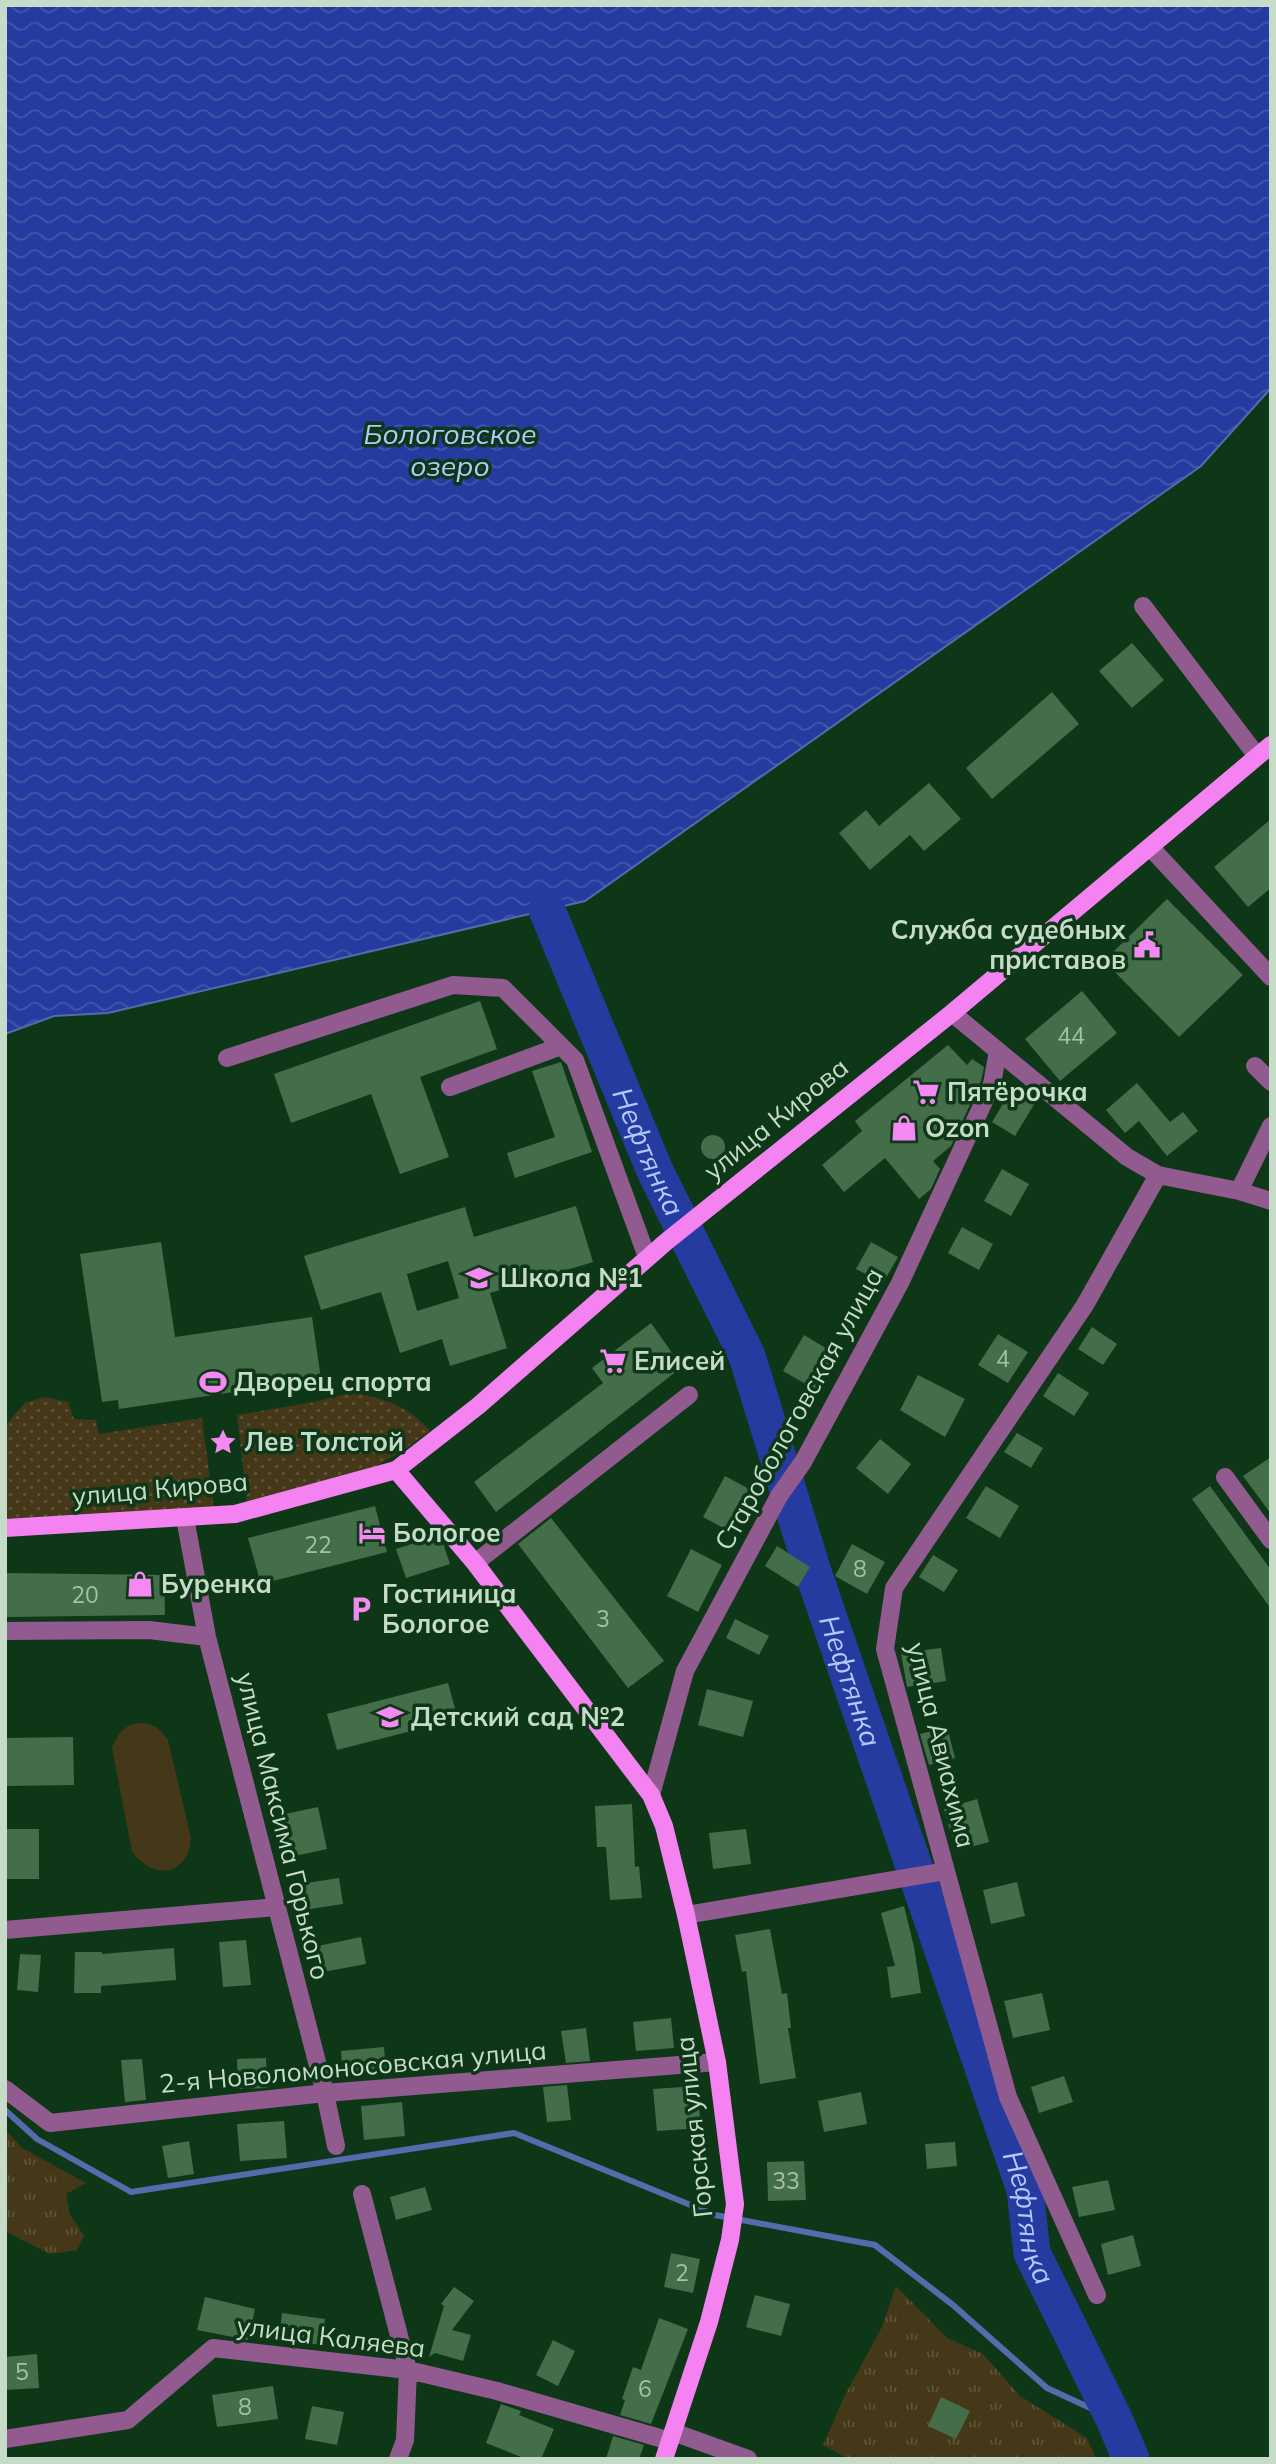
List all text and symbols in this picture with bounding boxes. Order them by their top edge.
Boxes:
water label: Бологовское озеро [364,416,537,483]
place label: Служба судебных приставов [891,913,1126,976]
public building icon: Служба судебных приставов [1132,930,1162,960]
house number: 44 [1057,1021,1085,1050]
street label: улица Кирова [697,1050,855,1187]
place label: Пятёрочка [947,1075,1088,1108]
supermarket icon: Пятёрочка [911,1077,941,1107]
water label: Нефтянка [605,1082,692,1222]
place label: Ozon [925,1111,990,1144]
shop icon: Ozon [889,1113,919,1143]
place label: Школа №1 [500,1261,643,1294]
street label: Старобологовская улица [707,1262,890,1556]
school or university icon: Школа №1 [464,1263,494,1293]
place label: Елисей [634,1344,725,1377]
house number: 4 [996,1344,1010,1373]
supermarket icon: Елисей [598,1346,628,1376]
place label: Дворец спорта [234,1365,432,1398]
sports icon: Дворец спорта [198,1367,228,1397]
place label: Лев Толстой [244,1425,404,1458]
place icon: Лев Толстой [208,1427,238,1457]
street label: улица Кирова [71,1464,249,1513]
place label: Бологое [393,1516,501,1549]
hotel icon: Бологое [357,1518,387,1548]
house number: 22 [304,1530,332,1559]
house number: 8 [853,1554,867,1583]
place label: Буренка [161,1567,272,1600]
shop icon: Буренка [125,1569,155,1599]
place label: Гостиница Бологое [382,1577,517,1640]
house number: 20 [71,1580,99,1609]
parking icon: Гостиница Бологое [346,1594,376,1624]
house number: 3 [596,1604,610,1633]
water label: Нефтянка [812,1610,890,1751]
street label: улица Авиахима [900,1639,983,1851]
street label: улица Максима Горького [229,1669,338,1983]
place label: Детский сад №2 [411,1700,625,1733]
school or university icon: Детский сад №2 [375,1702,405,1732]
street label: 2-я Новоломоносовская улица [158,2033,548,2100]
street label: Горская улица [668,2035,719,2219]
water label: Нефтянка [996,2146,1063,2290]
house number: 33 [772,2166,800,2195]
house number: 2 [675,2258,689,2287]
street label: улица Каляева [235,2309,427,2364]
house number: 5 [15,2357,29,2386]
house number: 6 [638,2374,652,2403]
house number: 8 [238,2392,252,2421]

